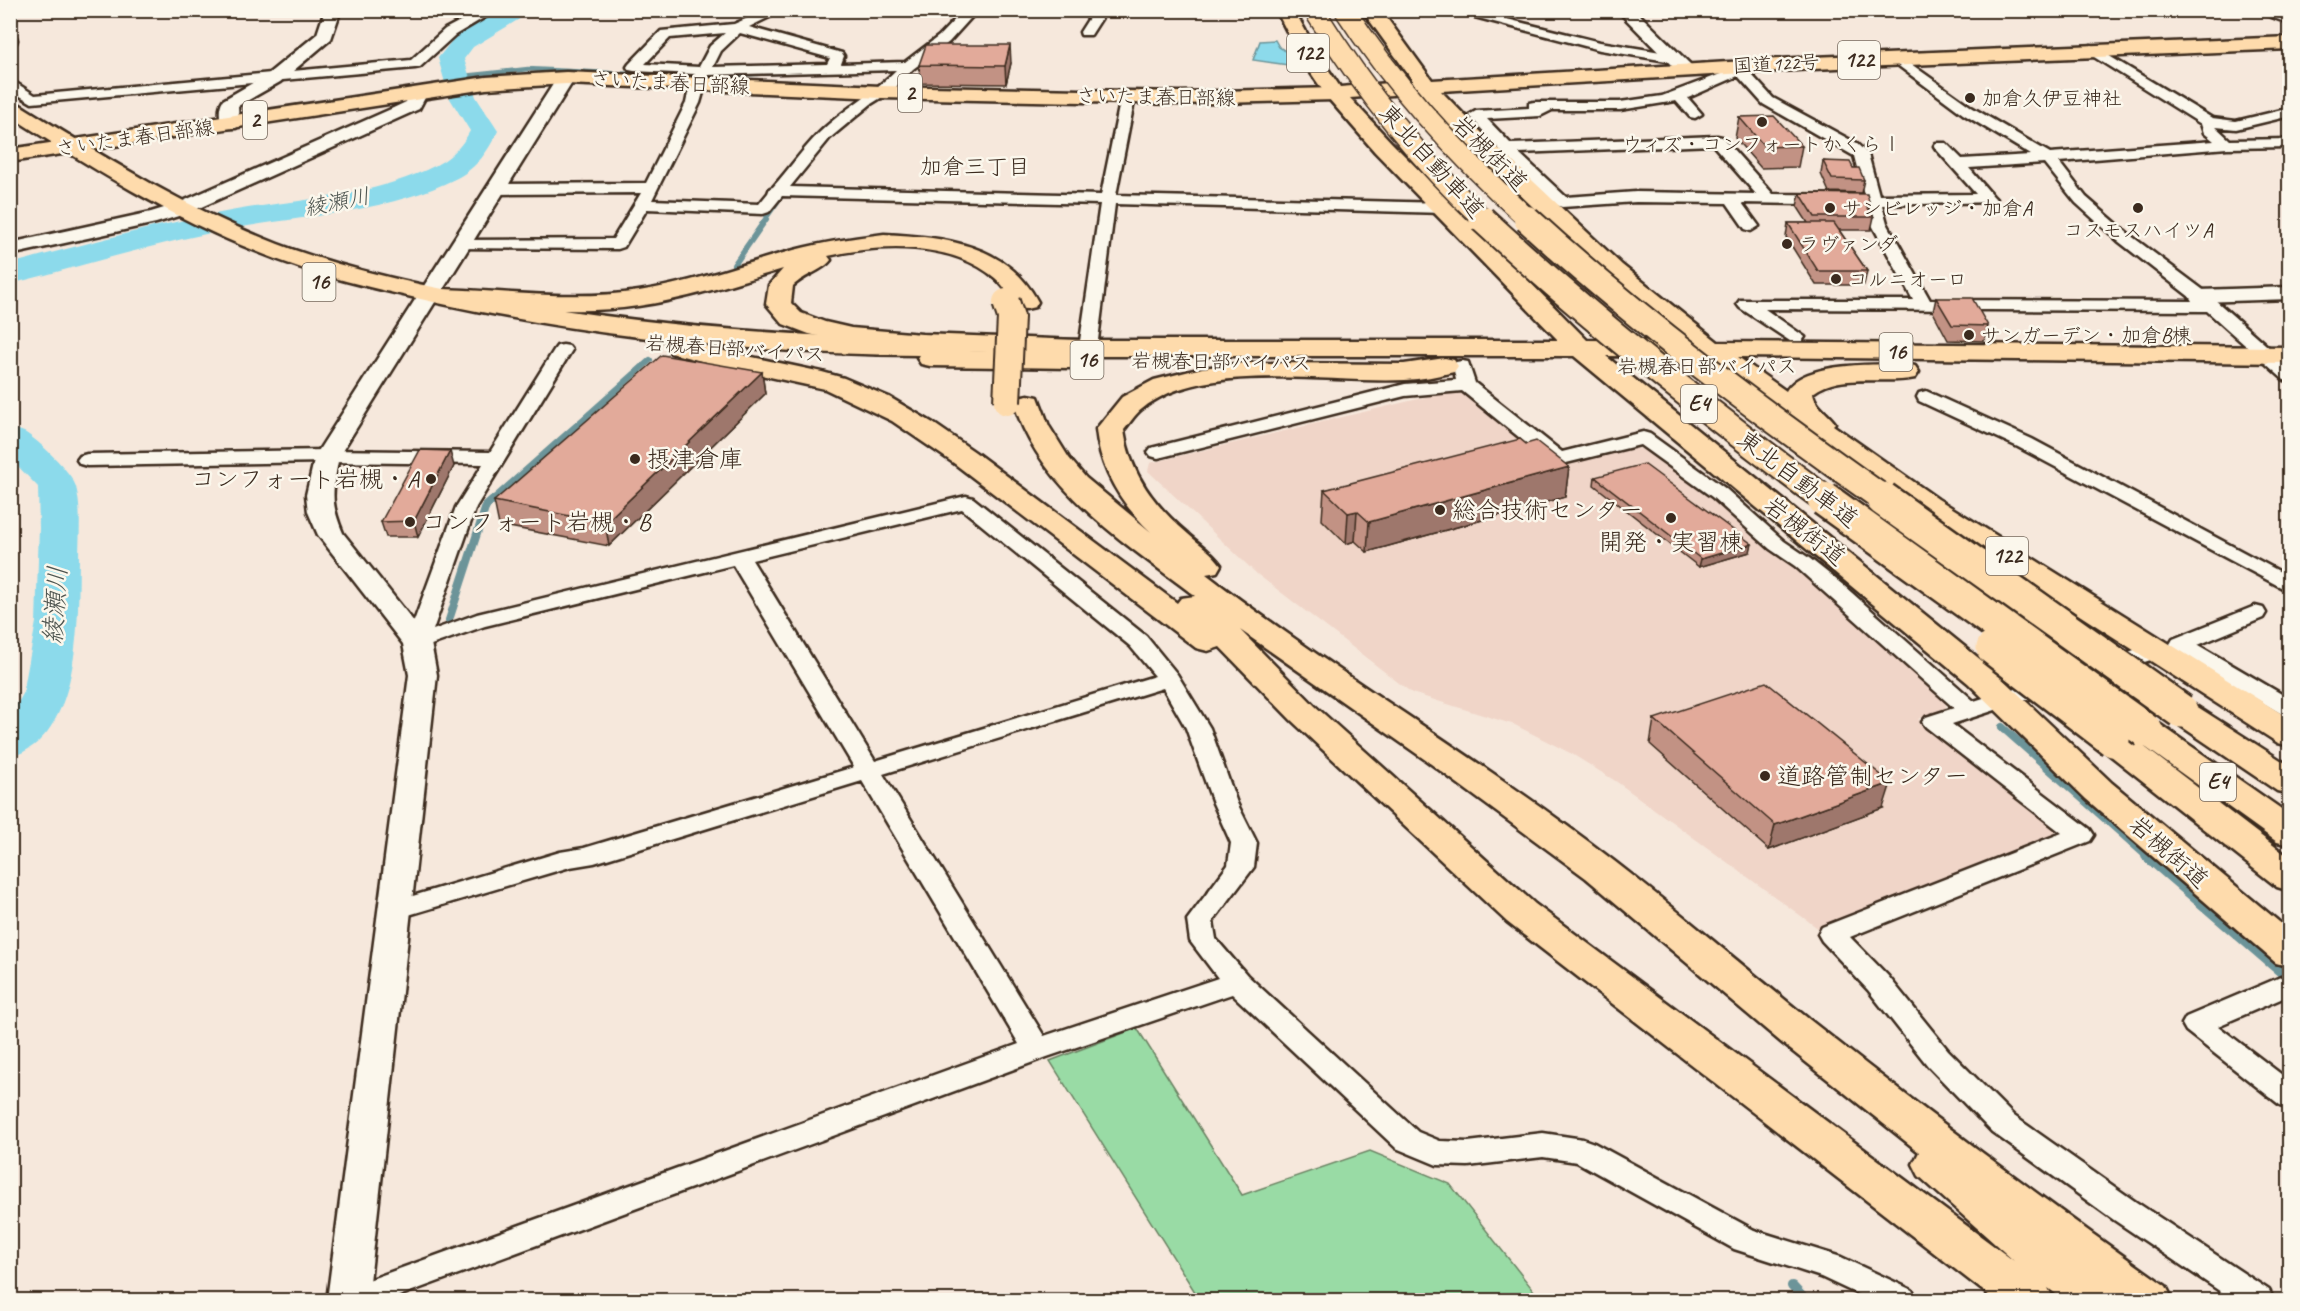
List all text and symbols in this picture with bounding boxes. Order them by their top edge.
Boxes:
road number: 122 [1287,34,1329,72]
road number: 122 [1838,41,1880,79]
street label: 国道122号 [1732,49,1820,79]
street label: さいたま春日部線 [590,66,750,100]
road number: 2 [898,74,922,112]
street label: さいたま春日部線 [1076,83,1236,111]
place label: 加倉久伊豆神社 [1982,86,2122,111]
marker: 加倉久伊豆神社 [1963,91,1977,105]
street label: 東北自動車道 [1373,97,1491,225]
road number: 2 [243,101,267,139]
street label: 岩槻街道 [1445,108,1535,198]
street label: さいたま春日部線 [54,115,216,161]
marker: ウィズ・コンフォートかくらⅠ [1755,115,1769,129]
place label: ウィズ・コンフォートかくらⅠ [1622,132,1902,157]
district label: 加倉三丁目 [920,153,1030,181]
water label: 綾瀬川 [302,182,372,222]
place label: サンビレッジ・加倉A [1842,196,2033,221]
marker: サンビレッジ・加倉A [1823,201,1837,215]
marker: コスモスハイツA [2131,201,2145,215]
place label: コスモスハイツA [2064,218,2213,243]
place label: ラヴァンダ [1799,232,1898,257]
marker: ラヴァンダ [1780,237,1794,251]
road number: 16 [302,263,336,301]
place label: コルニオーロ [1848,267,1967,292]
marker: コルニオーロ [1829,272,1843,286]
place label: サンガーデン・加倉B棟 [1981,323,2191,348]
marker: サンガーデン・加倉B棟 [1962,328,1976,342]
street label: 岩槻春日部バイパス [645,330,825,368]
road number: 16 [1880,333,1912,371]
road number: 16 [1070,341,1104,379]
street label: 岩槻春日部バイパス [1131,348,1311,376]
street label: 岩槻春日部バイパス [1617,354,1797,379]
road number: E4 [1681,385,1717,423]
street label: 東北自動車道 [1731,424,1865,534]
place label: 摂津倉庫 [647,444,743,474]
marker: 摂津倉庫 [628,452,642,466]
place label: コンフォート岩槻・A [191,464,420,494]
marker: コンフォート岩槻・A [424,472,438,486]
street label: 岩槻街道 [1758,490,1852,572]
place label: 総合技術センター [1452,495,1643,525]
marker: 総合技術センター [1433,503,1447,517]
place label: コンフォート岩槻・B [422,507,652,537]
marker: 開発・実習棟 [1664,511,1678,525]
marker: コンフォート岩槻・B [403,515,417,529]
place label: 開発・実習棟 [1599,527,1743,557]
road number: 122 [1986,537,2028,575]
water label: 綾瀬川 [36,565,74,645]
place label: 道路管制センター [1777,761,1968,791]
road number: E4 [2200,763,2236,801]
marker: 道路管制センター [1758,769,1772,783]
street label: 岩槻街道 [2123,809,2215,895]

